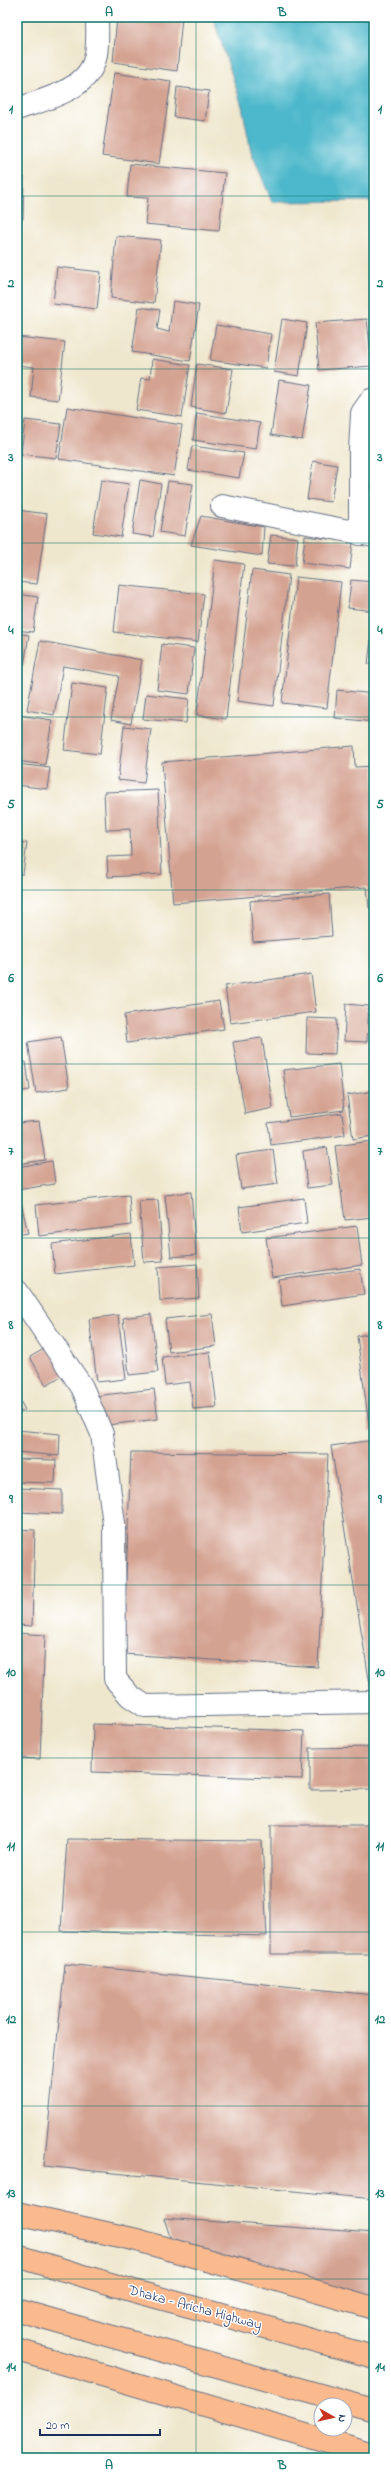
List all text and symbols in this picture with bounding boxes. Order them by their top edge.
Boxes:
text: A [105,3,113,22]
text: B [277,3,287,22]
text: 1 [9,100,14,119]
text: 1 [378,100,383,119]
text: 2 [7,274,15,293]
text: 2 [376,274,384,293]
text: 3 [7,448,14,467]
text: 3 [376,448,383,467]
text: 4 [7,621,14,640]
text: 4 [376,621,383,640]
text: 5 [7,795,15,814]
text: 5 [376,795,384,814]
text: 6 [7,969,14,988]
text: 6 [376,969,383,988]
text: 7 [8,1142,14,1161]
text: 7 [377,1142,383,1161]
text: 8 [8,1316,14,1335]
text: 8 [377,1316,383,1335]
text: 9 [8,1490,14,1509]
text: 9 [377,1490,383,1509]
text: 10 [6,1663,16,1682]
text: 10 [375,1663,385,1682]
text: 11 [7,1837,16,1856]
text: 11 [376,1837,385,1856]
text: 12 [6,2010,17,2029]
text: 12 [375,2010,386,2029]
text: 13 [6,2184,16,2203]
text: 13 [375,2184,385,2203]
street label: Dhaka - Aricha Highway [125,2280,264,2337]
text: 14 [6,2358,16,2377]
text: 14 [375,2358,385,2377]
north arrow [313,2397,353,2437]
scale bar [40,2411,160,2437]
text: N [333,2413,350,2423]
text: 20 m [46,2417,69,2435]
text: A [105,2456,113,2475]
text: B [277,2456,287,2475]

